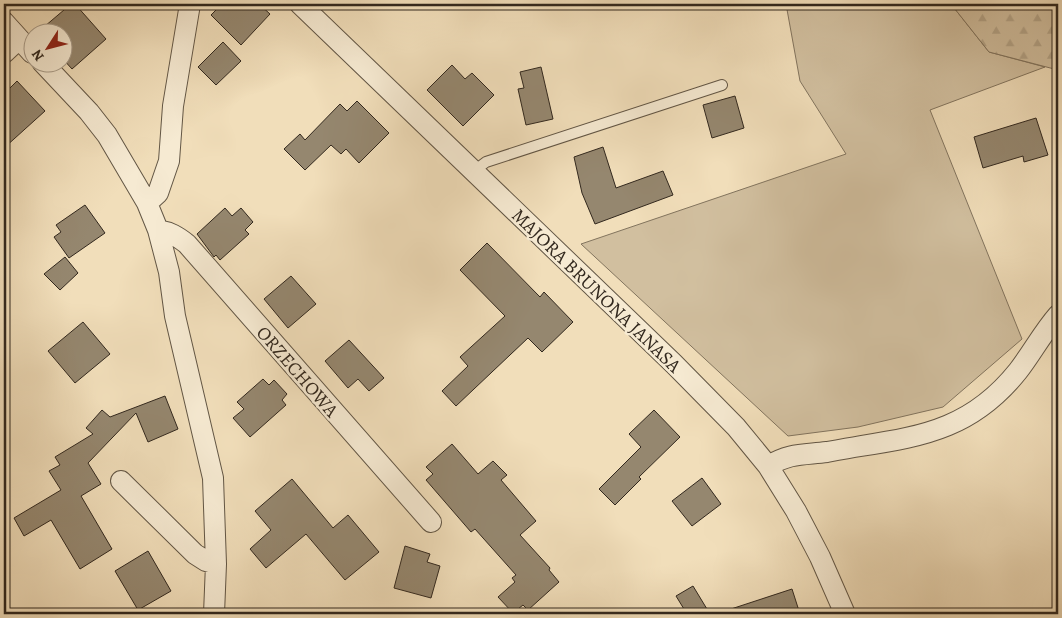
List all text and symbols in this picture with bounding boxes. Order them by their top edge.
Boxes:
north arrow [22,22,72,72]
text: N [27,46,49,65]
street label: MAJORA BRUNONA JANASA [506,203,687,379]
street label: ORZECHOWA [250,320,345,424]

